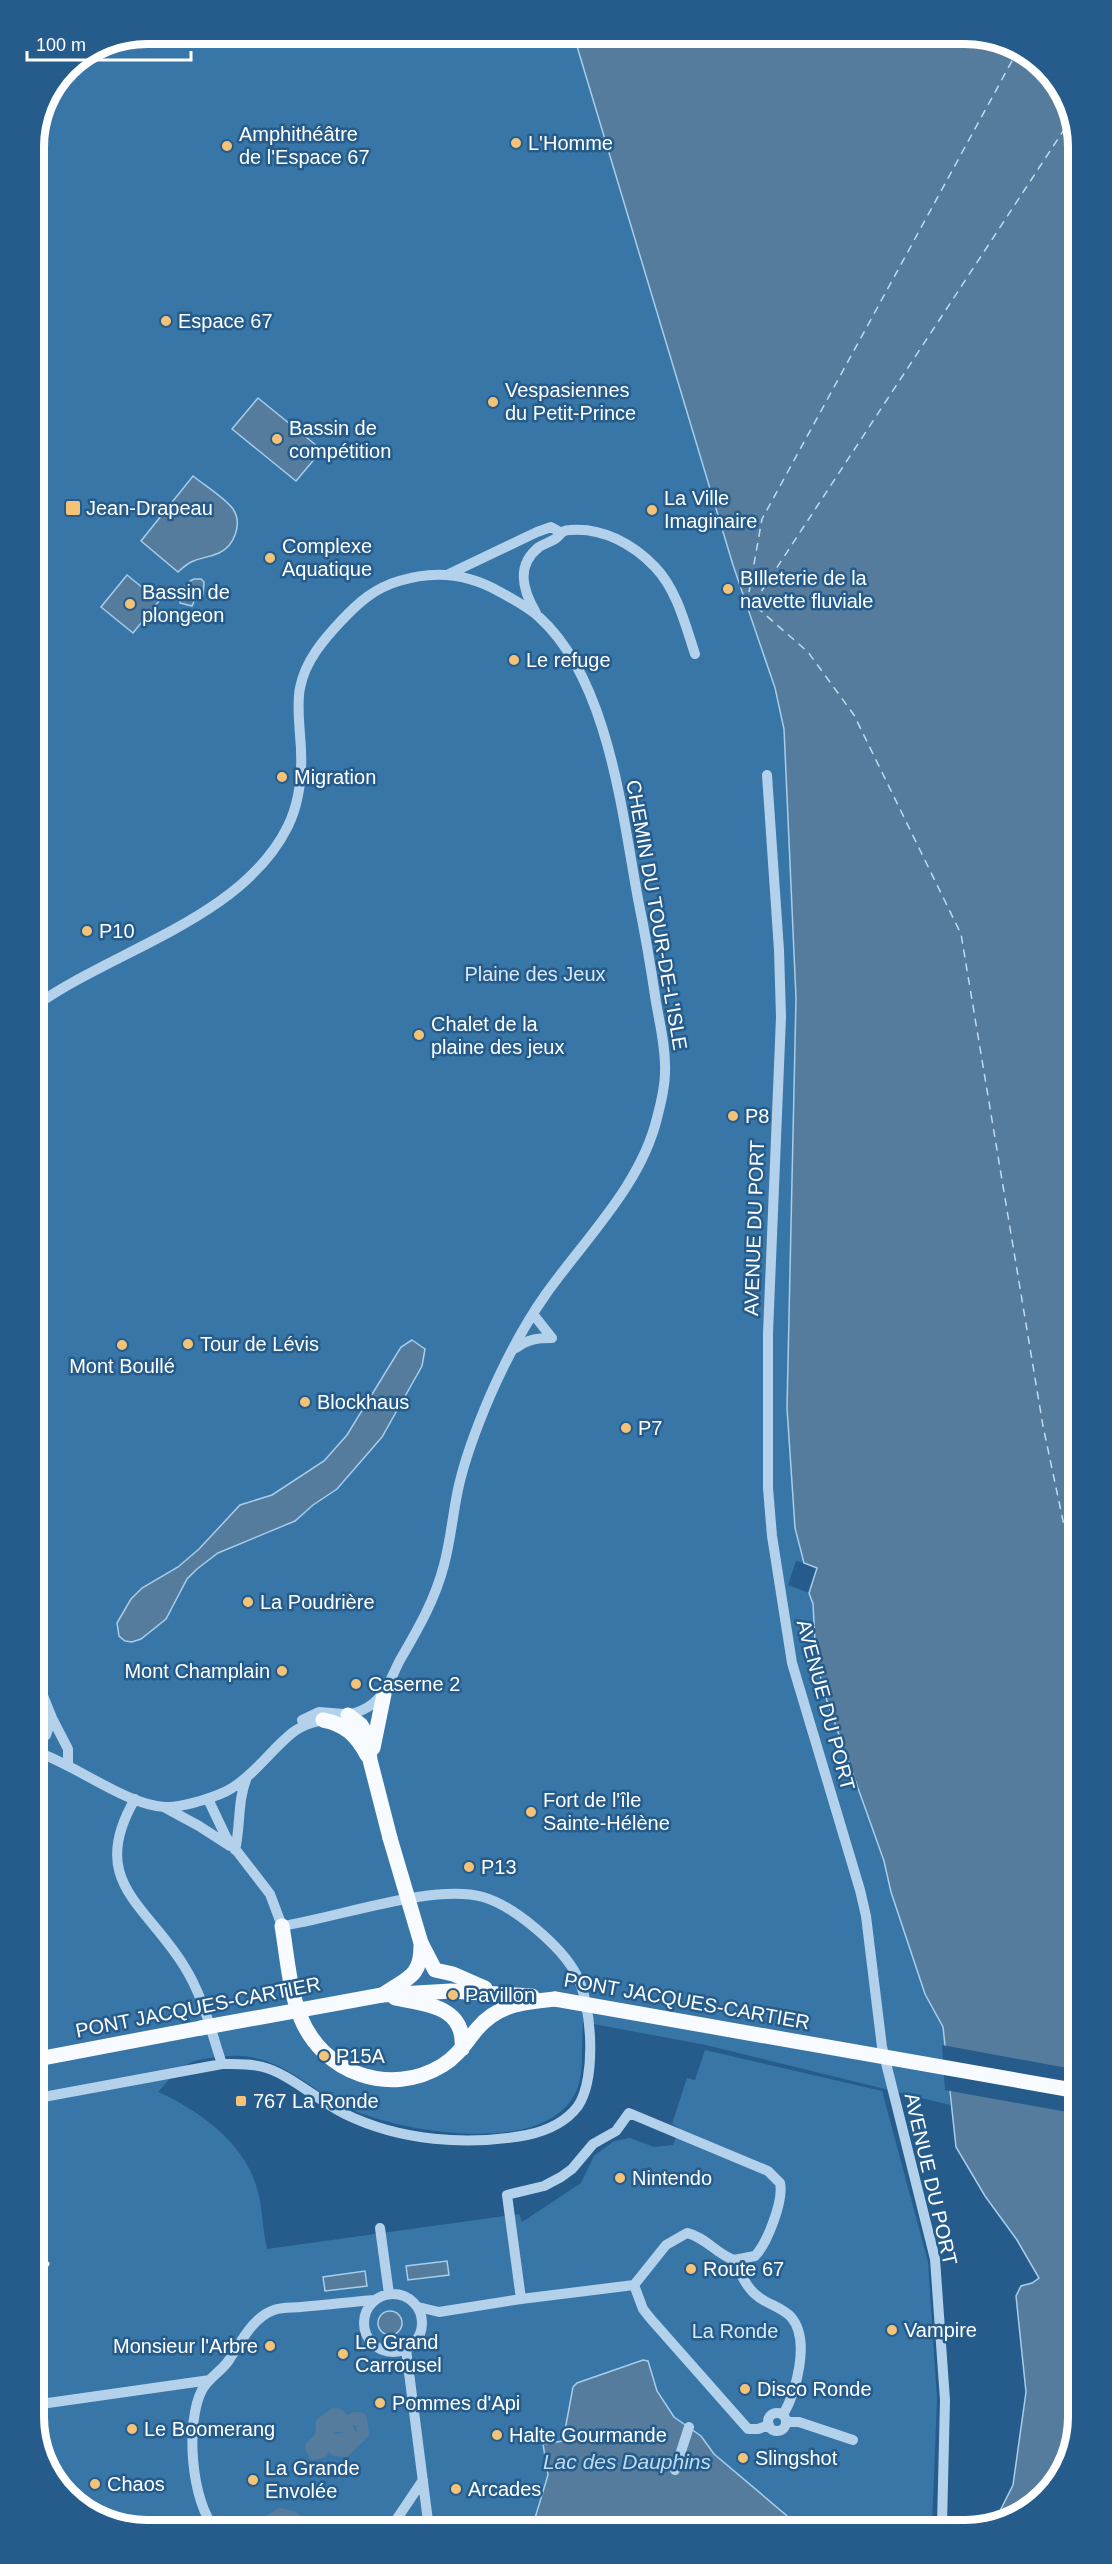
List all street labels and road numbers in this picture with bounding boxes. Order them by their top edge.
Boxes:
street label: CHEMIN DU TOUR-DE-L'ISLE [622,778,692,1052]
street label: AVENUE DU PORT [740,1140,768,1316]
street label: AVENUE DU PORT [793,1617,859,1793]
street label: PONT JACQUES-CARTIER [562,1969,812,2033]
street label: PONT JACQUES-CARTIER [74,1972,322,2042]
street label: AVENUE DU PORT [900,2091,962,2267]

